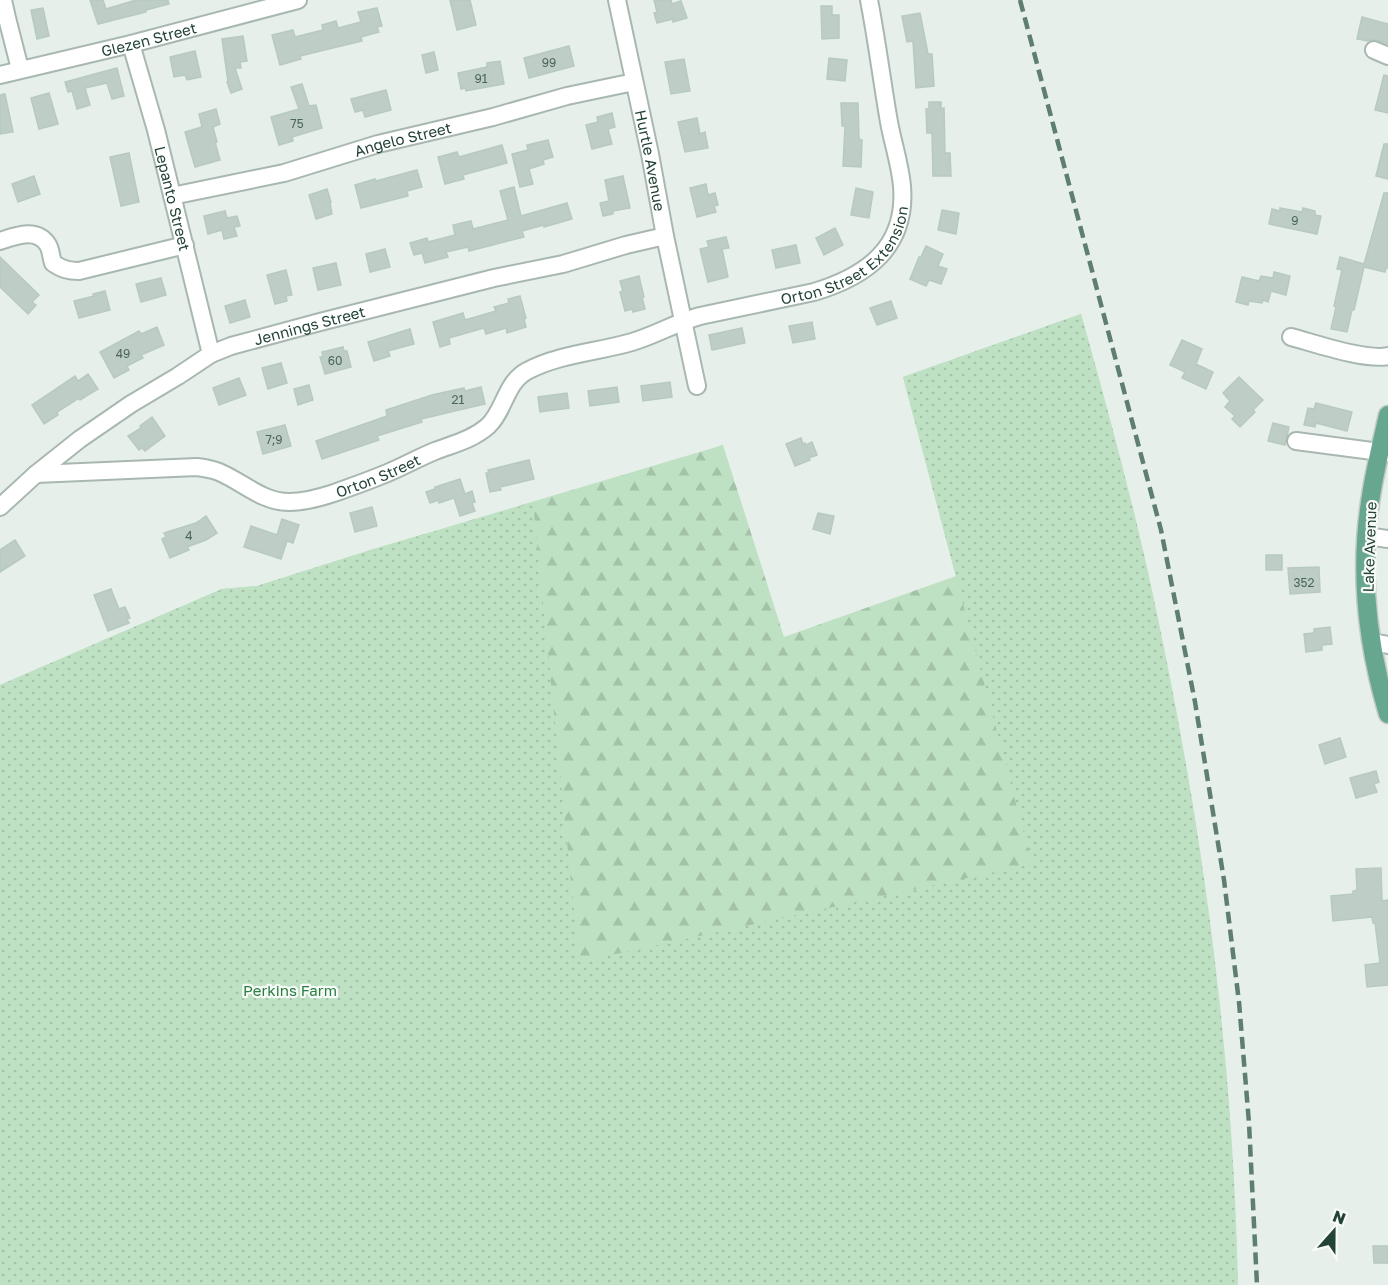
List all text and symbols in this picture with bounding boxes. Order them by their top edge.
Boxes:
street label: Glezen Street [99,18,198,60]
house number: 99 [542,55,556,70]
house number: 91 [474,71,488,86]
street label: Hurtle Avenue [632,108,669,213]
house number: 75 [290,116,304,131]
street label: Angelo Street [352,118,453,160]
street label: Lepanto Street [151,144,194,253]
street label: Orton Street Extension [779,205,911,308]
house number: 9 [1291,213,1299,228]
street label: Jennings Street [252,302,367,348]
house number: 49 [116,346,130,361]
house number: 60 [328,353,342,368]
house number: 21 [452,392,465,407]
house number: 7;9 [265,432,283,447]
street label: Orton Street [333,450,423,501]
street label: Lake Avenue [1358,501,1380,593]
house number: 4 [185,528,193,543]
house number: 352 [1294,575,1315,590]
park label: Perkins Farm [243,981,337,999]
north arrow [1304,1201,1364,1261]
text: N [1330,1205,1349,1229]

